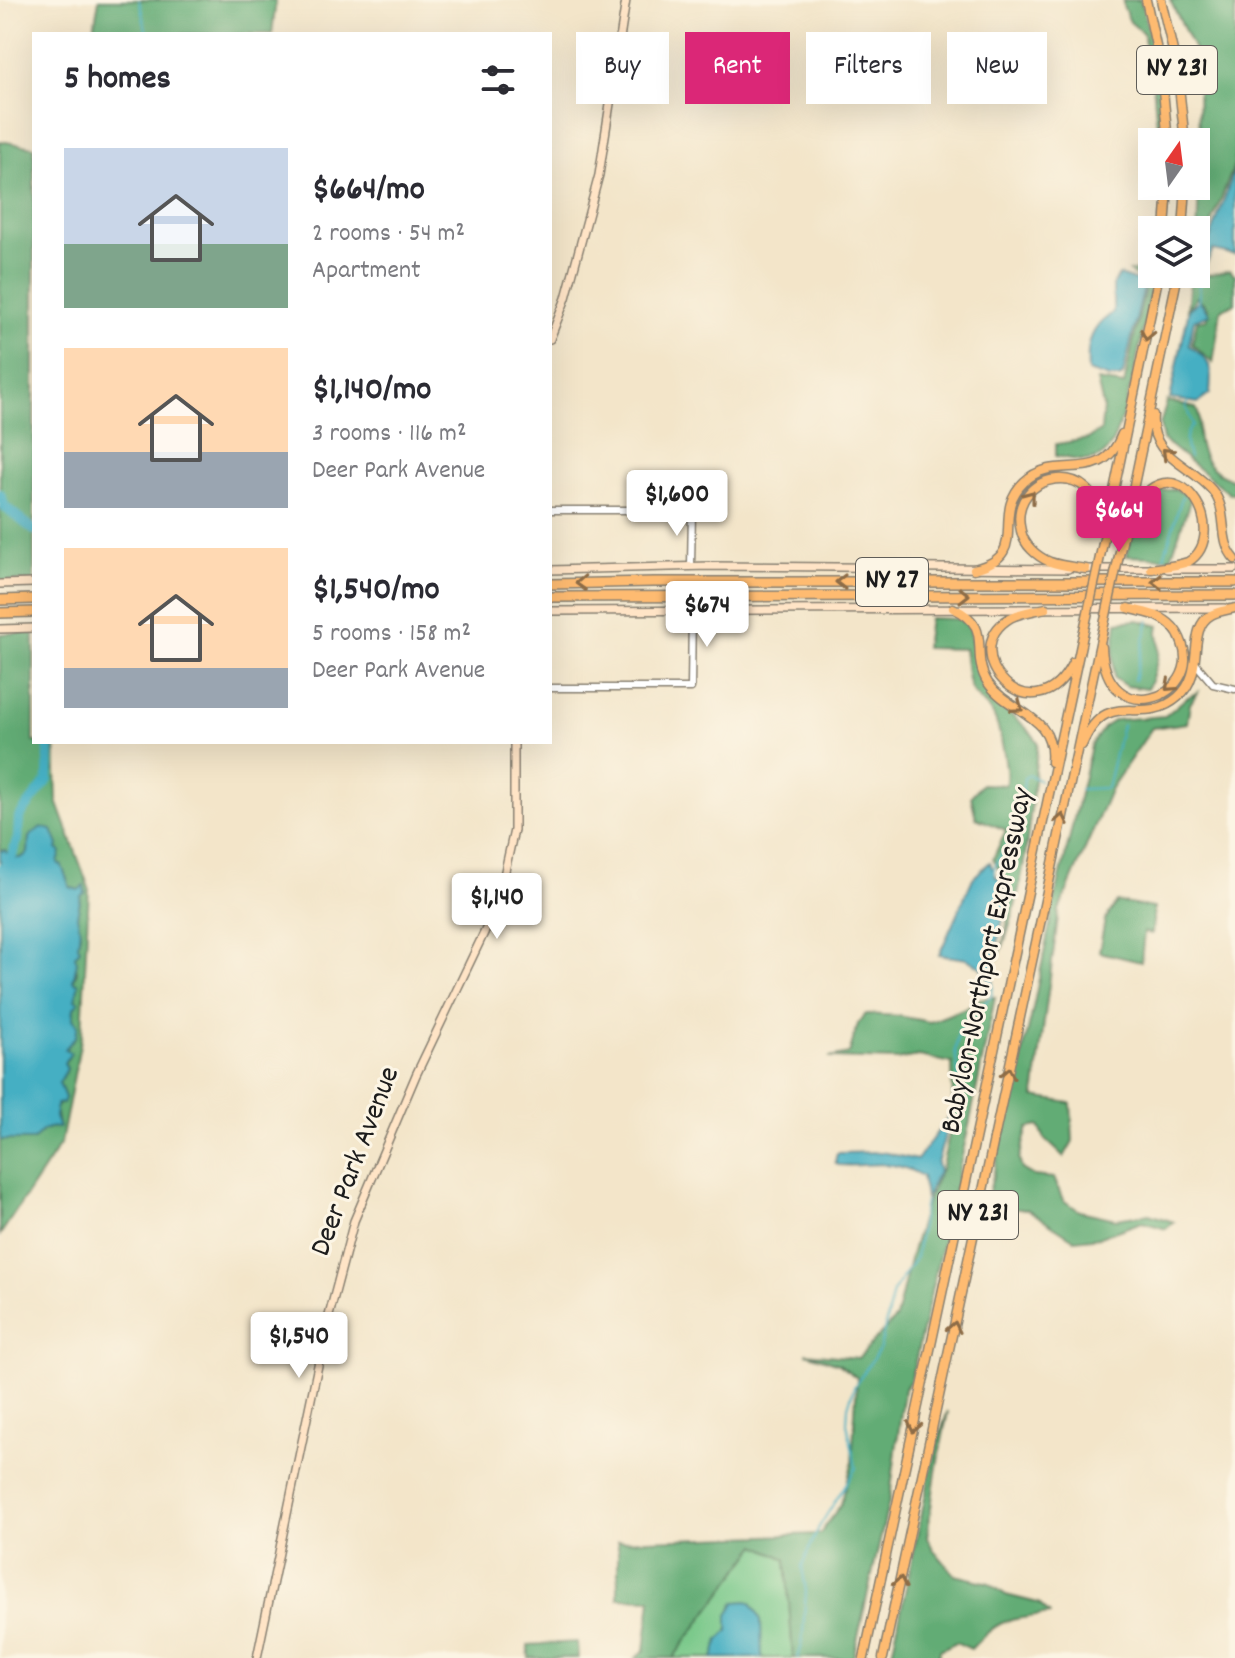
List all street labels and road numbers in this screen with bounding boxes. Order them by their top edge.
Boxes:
road number: NY 231 [1137,46,1217,94]
road number: NY 27 [856,558,928,606]
street label: Babylon-Northport Expressway [931,783,1047,1138]
street label: Deer Park Avenue [301,1061,413,1263]
road number: NY 231 [938,1191,1018,1239]

